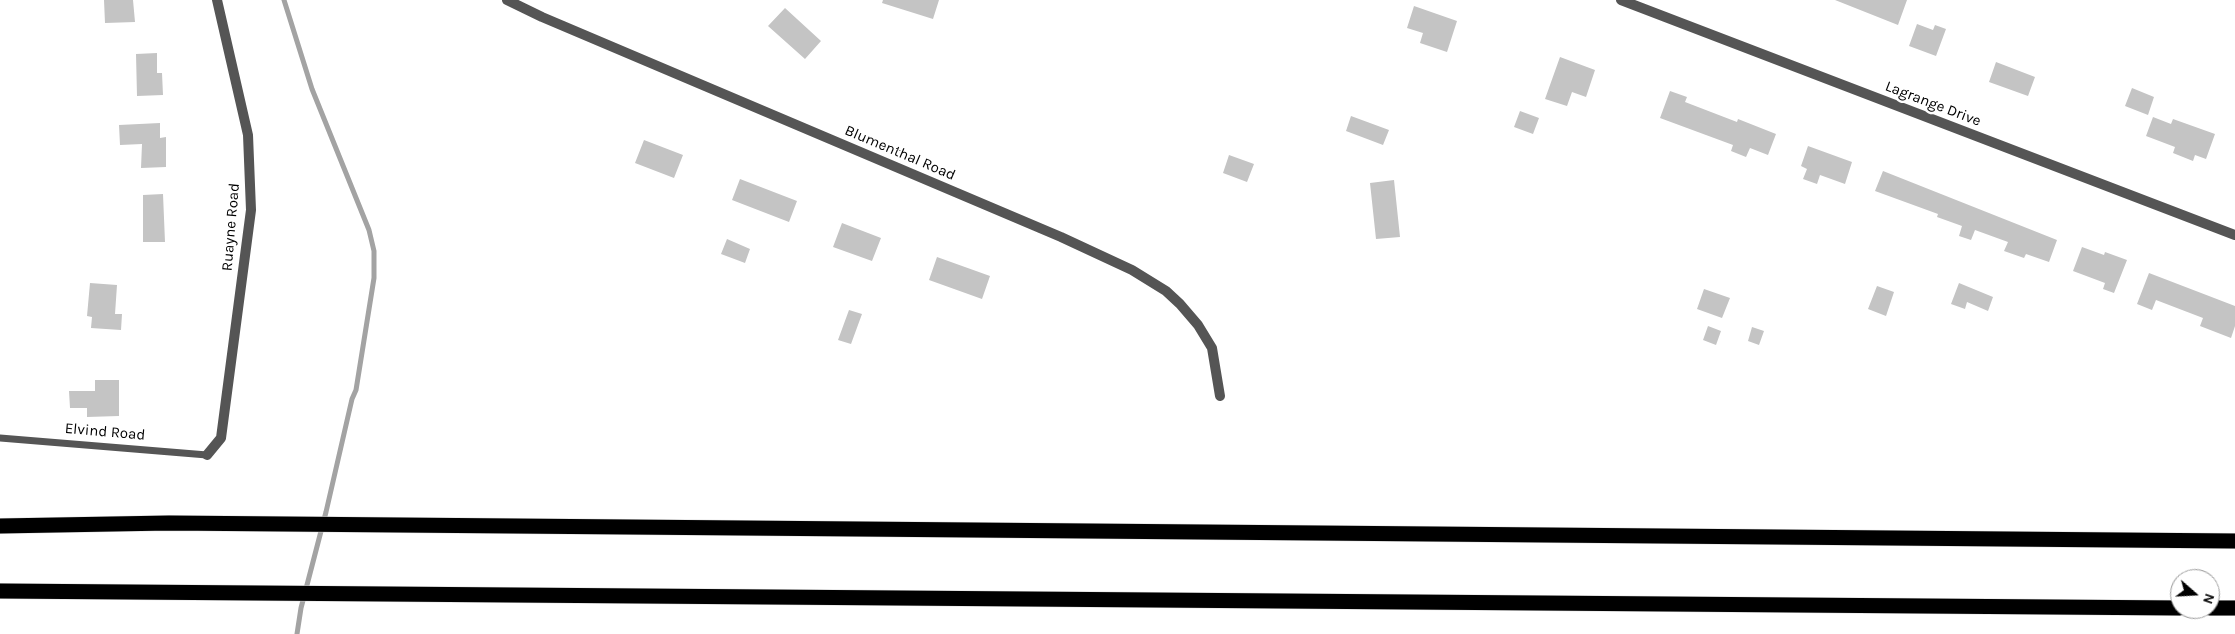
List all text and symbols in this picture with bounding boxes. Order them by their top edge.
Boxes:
street label: Lagrange Drive [1883,77,1983,131]
street label: Blumenthal Road [842,122,958,184]
street label: Ruayne Road [218,182,244,272]
street label: Elvind Road [64,420,146,444]
north arrow [2170,569,2220,619]
text: N [2199,591,2218,606]

